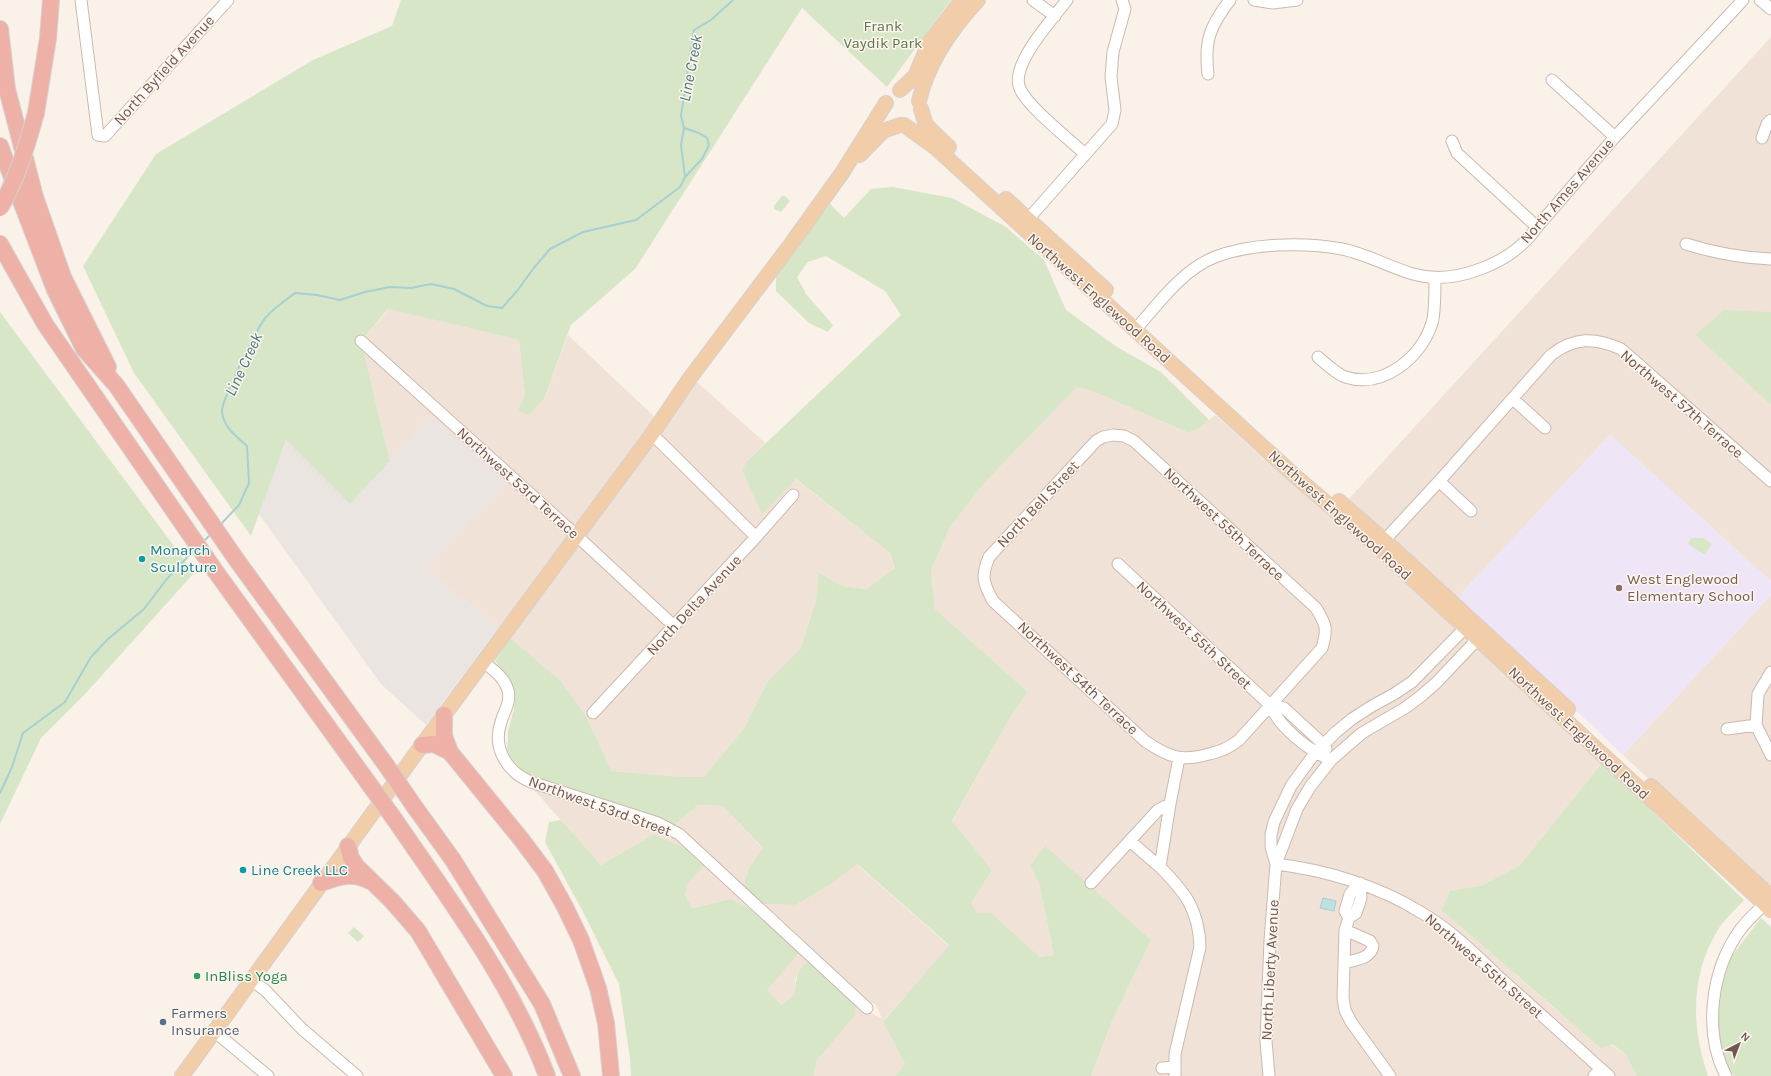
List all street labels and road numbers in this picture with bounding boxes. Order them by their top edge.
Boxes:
street label: North Byfield Avenue [110,11,218,129]
street label: North Ames Avenue [1516,135,1618,247]
street label: Northwest Englewood Road [1024,229,1174,367]
street label: Northwest 57th Terrace [1617,346,1747,462]
street label: Northwest 53rd Terrace [453,423,583,543]
street label: Northwest Englewood Road [1265,446,1415,584]
street label: North Bell Street [993,457,1083,551]
street label: Northwest 55th Terrace [1160,464,1288,584]
street label: North Delta Avenue [643,551,745,659]
street label: Northwest 55th Street [1133,577,1255,693]
street label: Northwest 54th Terrace [1014,618,1142,738]
street label: Northwest Englewood Road [1505,663,1653,803]
street label: Northwest 53rd Street [526,772,674,840]
street label: North Liberty Avenue [1257,899,1283,1041]
street label: Northwest 55th Street [1421,910,1547,1022]

